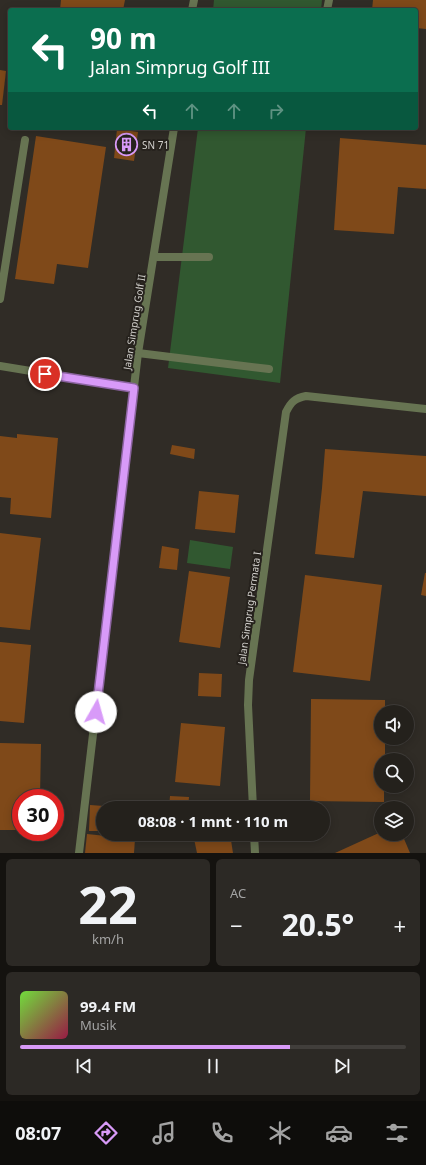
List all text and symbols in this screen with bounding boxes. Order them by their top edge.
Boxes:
text: 90 m [90,19,157,57]
icon: left [24,24,76,76]
text: Jalan Simprug Golf III [90,55,270,79]
icon: left [139,100,161,122]
icon: ahead [181,100,203,122]
icon: ahead [223,100,245,122]
icon: right [265,100,287,122]
building icon: SN 71 [113,132,139,158]
place label: SN 71 [142,138,169,152]
street label: Jalan Simprug Golf II [119,273,148,372]
pin [28,357,62,391]
icon: arrive [34,363,56,385]
street label: Jalan Simprug Permata I [234,551,264,666]
position arrow [75,691,117,733]
map controls [374,705,414,841]
button: sound [374,705,414,745]
button: search [374,753,414,793]
speed limit sign: 30 [12,789,64,841]
button: layers [374,801,414,841]
text: 08:08 · 1 mnt · 110 m [138,811,288,831]
text: 22 [78,868,138,939]
text: AC [230,884,246,902]
text: 20.5° [282,904,354,945]
text: − [230,910,243,940]
text: + [393,910,406,940]
text: km/h [92,930,124,948]
text: 99.4 FM [80,996,136,1016]
text: Musik [80,1016,116,1034]
icon: previous [73,1055,95,1077]
icon: pause [202,1055,224,1077]
icon: next [331,1055,353,1077]
icon: directions [92,1119,120,1147]
icon: music [150,1119,178,1147]
icon: phone [208,1119,236,1147]
icon: climate [266,1119,294,1147]
icon: car [325,1119,353,1147]
icon: filters [383,1119,411,1147]
text: 08:07 [15,1121,61,1145]

